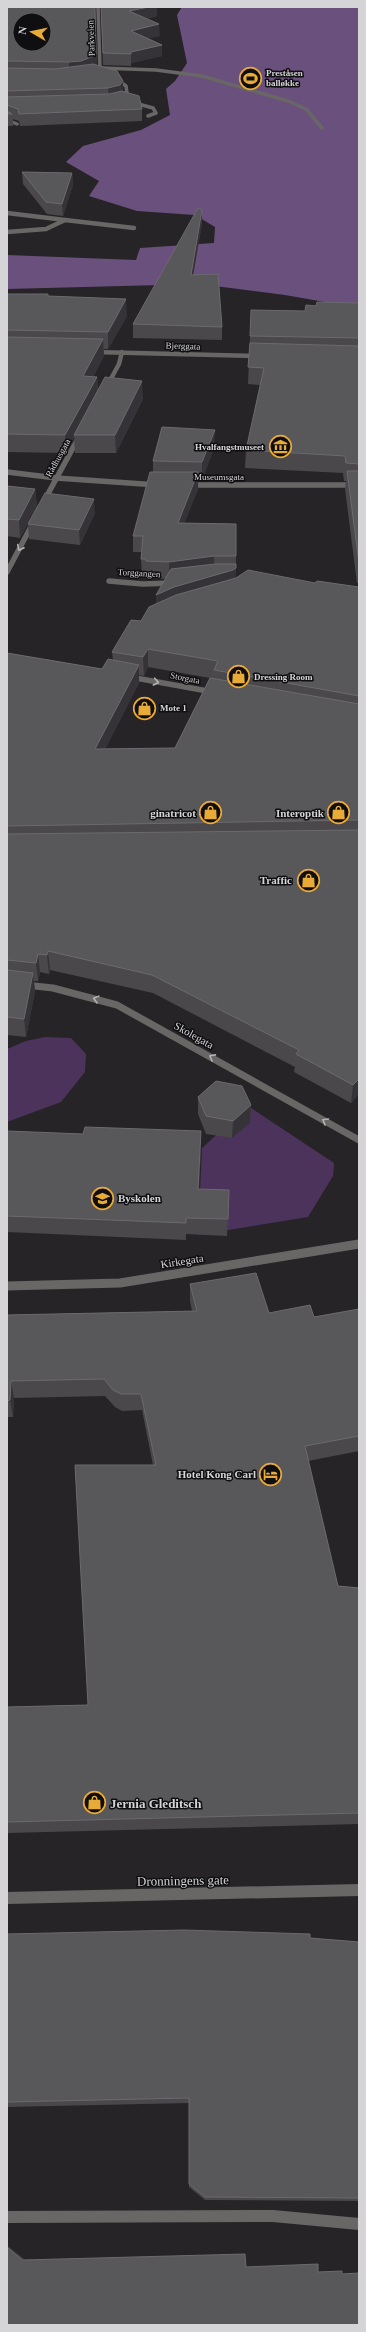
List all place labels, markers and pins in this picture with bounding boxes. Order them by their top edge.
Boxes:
sports icon: Preståsen balløkke [238,65,264,91]
place label: Preståsen balløkke [266,68,303,88]
museum icon: Hvalfangstmuseet [267,434,293,460]
place label: Hvalfangstmuseet [195,442,264,452]
shop icon: Dressing Room [226,664,252,690]
place label: Dressing Room [254,672,313,682]
shop icon: Mote 1 [132,695,158,721]
place label: Mote 1 [160,703,187,713]
shop icon: ginatricot [198,800,224,826]
shop icon: Interoptik [326,800,352,826]
place label: ginatricot [150,807,196,819]
place label: Interoptik [276,807,325,819]
shop icon: Traffic [295,867,321,893]
place label: Traffic [260,874,292,886]
school or university icon: Byskolen [90,1185,116,1211]
place label: Byskolen [118,1192,161,1204]
hotel icon: Hotel Kong Carl [258,1461,284,1487]
place label: Hotel Kong Carl [178,1468,256,1480]
shop icon: Jernia Gleditsch [82,1790,108,1816]
place label: Jernia Gleditsch [110,1796,202,1811]

